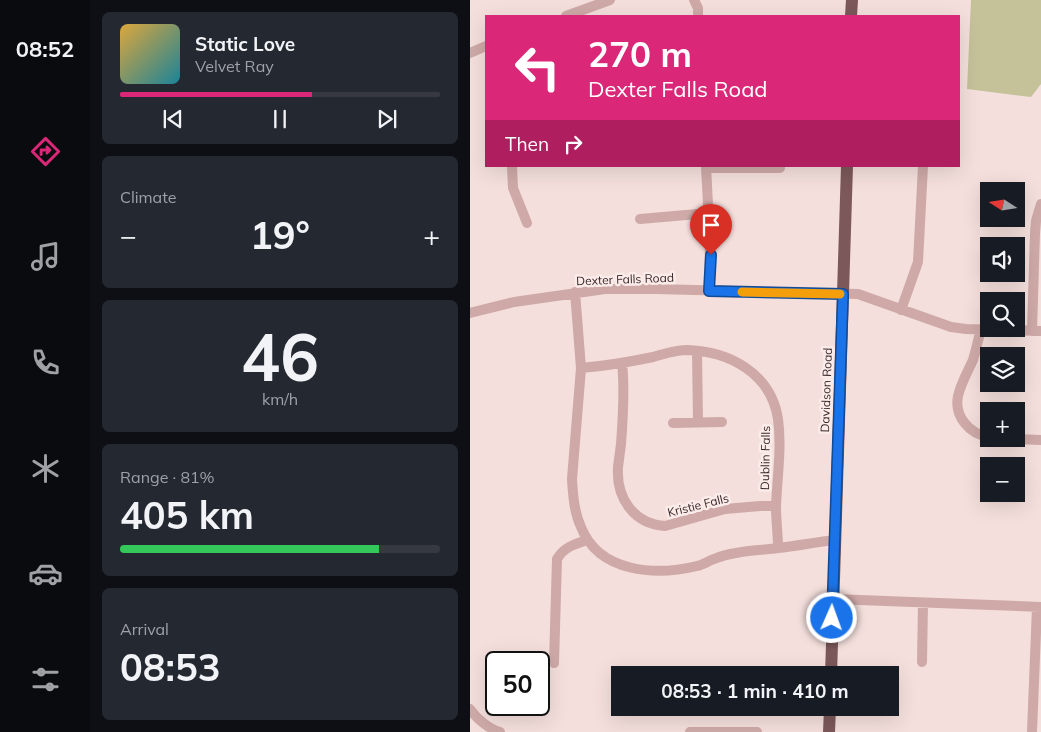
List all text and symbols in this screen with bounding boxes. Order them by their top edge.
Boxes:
text: Static Love [195,32,295,56]
text: 270 m [588,32,692,76]
text: 08:52 [16,35,74,63]
icon: left [505,35,570,100]
text: Velvet Ray [195,56,274,76]
text: Dexter Falls Road [588,75,768,103]
icon: previous [159,105,187,133]
icon: pause [266,105,294,133]
icon: next [373,105,401,133]
icon: right [559,130,587,158]
text: Then [505,132,549,156]
icon: directions [28,134,63,169]
north arrow [980,182,1025,228]
map controls [980,182,1025,502]
text: Climate [120,187,176,207]
pin [690,204,732,255]
text: 19° [250,211,310,259]
icon: arrive [697,211,725,239]
text: − [120,218,137,253]
text: + [423,218,440,253]
button: sound [980,237,1025,282]
icon: music [28,239,63,274]
street label: Dexter Falls Road [576,270,674,288]
button: search [980,292,1025,337]
text: 46 [241,316,319,397]
icon: phone [28,345,63,380]
street label: Davidson Road [817,347,835,433]
button: layers [980,347,1025,392]
text: km/h [262,389,298,409]
button: + [980,402,1025,447]
street label: Dublin Falls [757,426,773,490]
icon: climate [28,451,63,486]
button: − [980,457,1025,502]
text: Range · 81% [120,467,215,487]
street label: Kristie Falls [666,490,730,520]
text: 405 km [120,491,254,539]
icon: car [28,556,63,591]
position arrow [805,591,857,643]
text: Arrival [120,619,169,639]
text: 08:53 [120,643,221,691]
speed limit sign: 50 [485,651,550,716]
icon: filters [28,662,63,697]
text: 08:53 · 1 min · 410 m [661,679,849,703]

